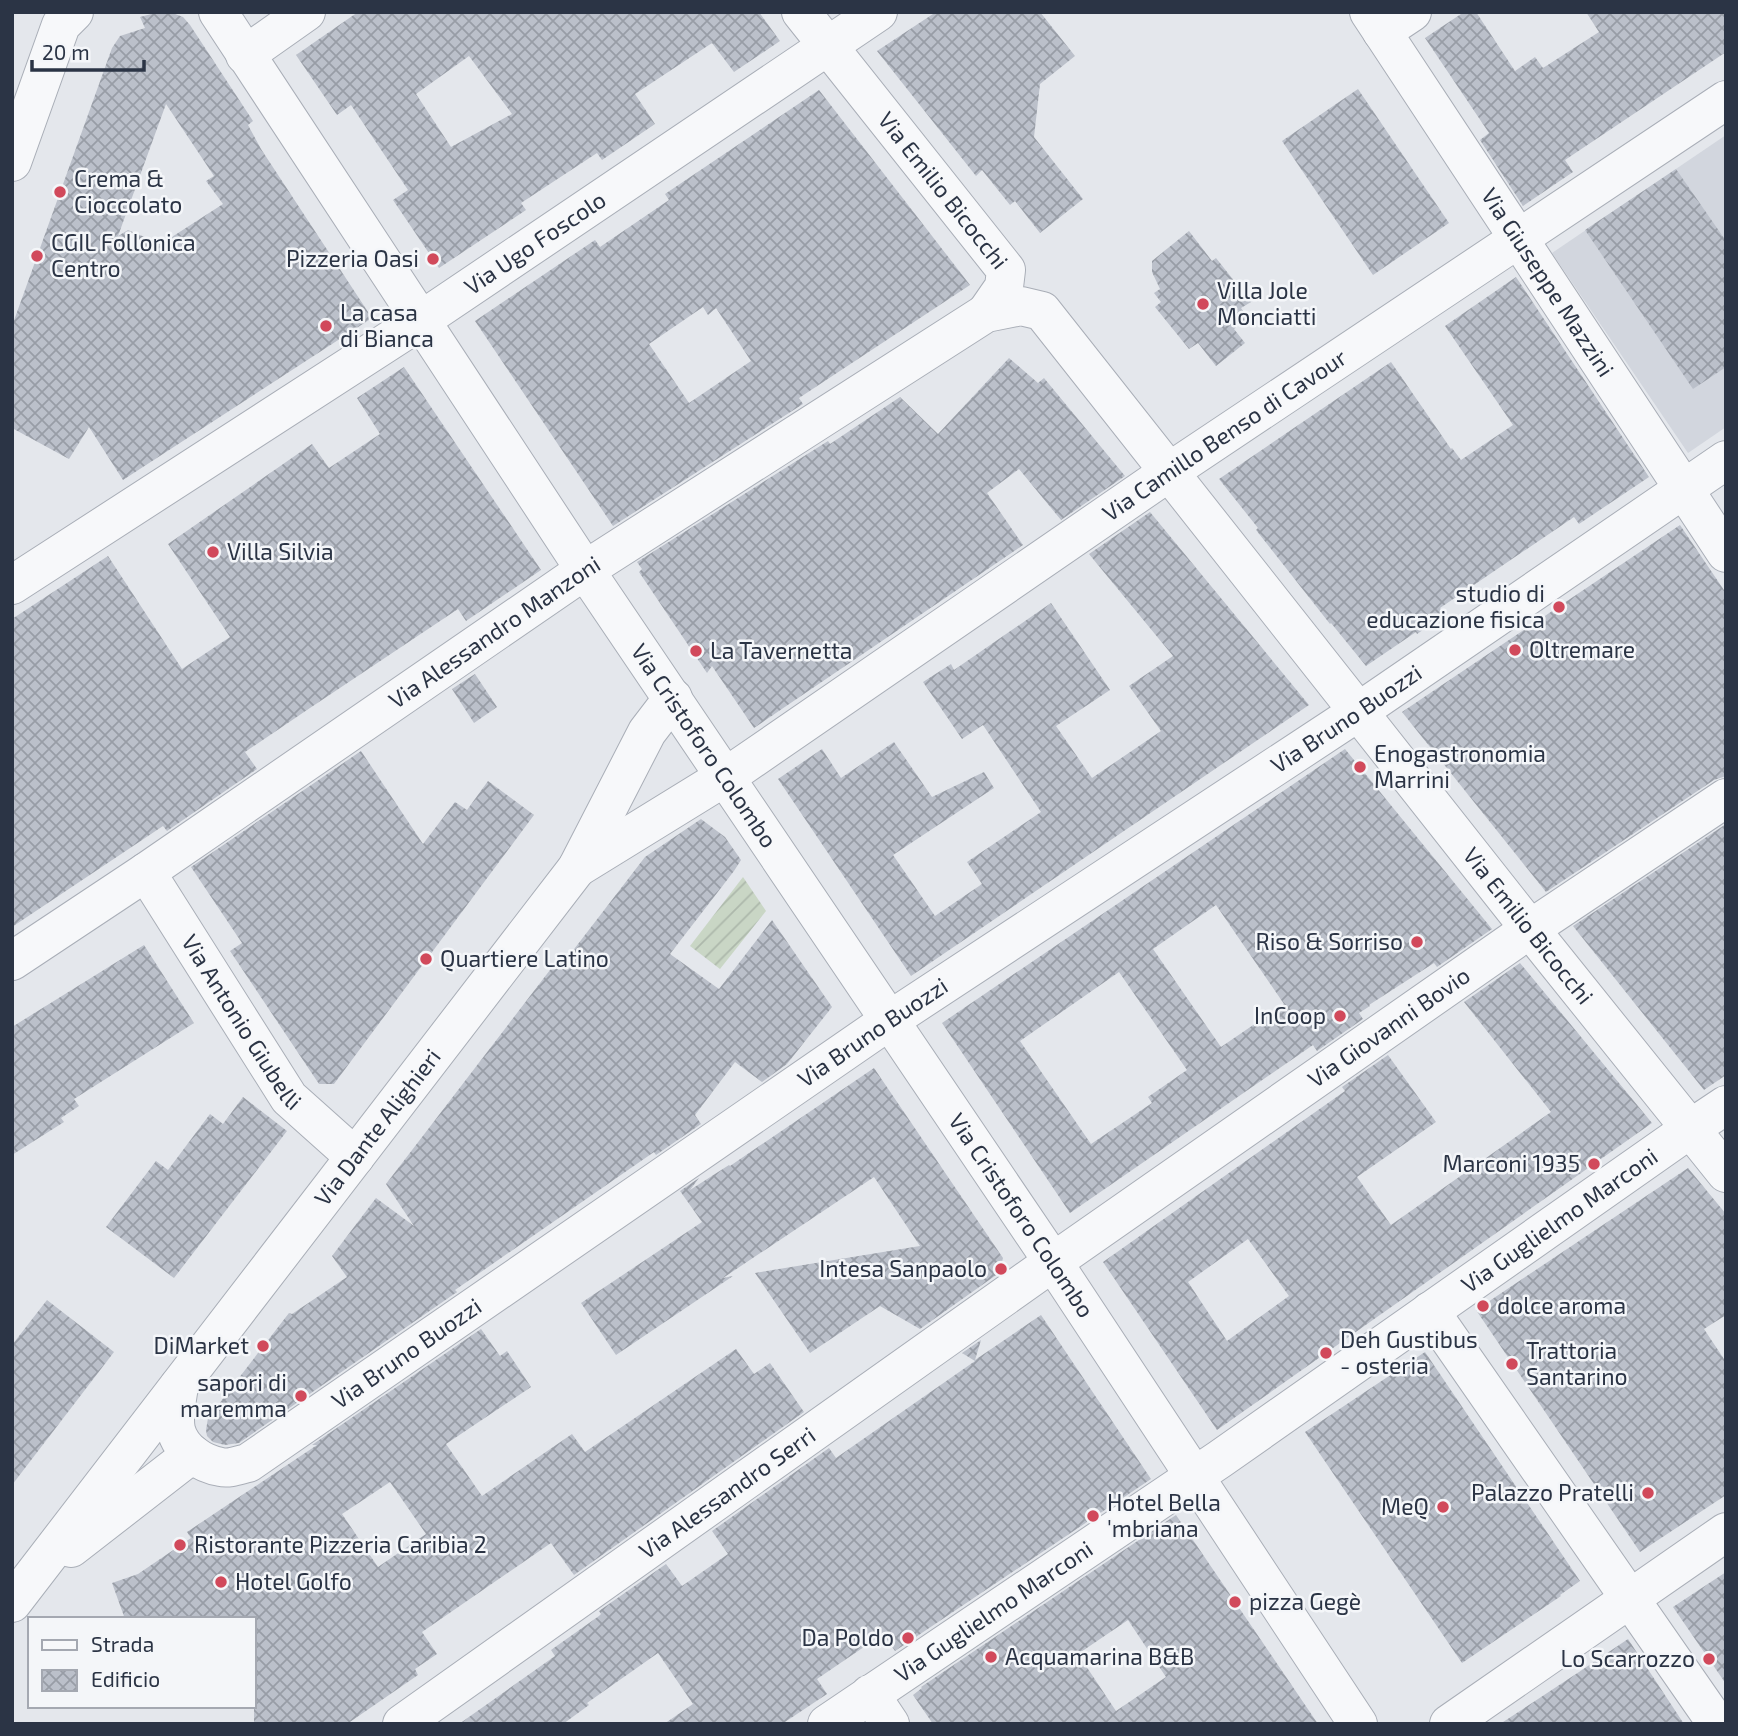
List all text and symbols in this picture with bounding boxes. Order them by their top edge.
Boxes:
scale bar [32,28,144,72]
text: 20 m [42,39,90,64]
street label: Via Emilio Bicocchi [873,106,1014,274]
place label: Crema & Cioccolato [74,164,182,218]
street label: Via Giuseppe Mazzini [1476,182,1621,381]
marker: Crema & Cioccolato [52,184,68,200]
street label: Via Ugo Foscolo [459,185,611,300]
place label: CGIL Follonica Centro [51,228,196,282]
place label: Pizzeria Oasi [286,244,419,272]
marker: CGIL Follonica Centro [29,248,45,264]
marker: Pizzeria Oasi [425,251,441,267]
place label: Villa Jole Monciatti [1217,276,1316,330]
marker: Villa Jole Monciatti [1195,296,1211,312]
place label: La casa di Bianca [340,298,434,352]
marker: La casa di Bianca [318,318,334,334]
street label: Via Camillo Benso di Cavour [1097,342,1351,527]
place label: Villa Silvia [227,537,334,565]
marker: Villa Silvia [205,544,221,560]
street label: Via Alessandro Manzoni [383,549,605,714]
place label: studio di educazione fisica [1366,579,1545,633]
marker: studio di educazione fisica [1551,599,1567,615]
place label: Oltremare [1529,635,1635,663]
place label: La Tavernetta [710,636,852,664]
street label: Via Cristoforo Colombo [626,638,784,853]
marker: Oltremare [1507,642,1523,658]
marker: La Tavernetta [688,643,704,659]
street label: Via Bruno Buozzi [1265,658,1427,778]
place label: Enogastronomia Marrini [1374,739,1546,793]
marker: Enogastronomia Marrini [1352,759,1368,775]
street label: Via Emilio Bicocchi [1458,841,1600,1009]
place label: Riso & Sorriso [1255,927,1403,955]
street label: Via Antonio Giubelli [176,929,308,1115]
marker: Riso & Sorriso [1409,934,1425,950]
place label: Quartiere Latino [440,944,609,972]
marker: Quartiere Latino [418,951,434,967]
street label: Via Giovanni Bovio [1302,960,1475,1093]
street label: Via Bruno Buozzi [792,971,953,1093]
place label: InCoop [1254,1001,1326,1029]
marker: InCoop [1332,1008,1348,1024]
street label: Via Dante Alighieri [308,1043,446,1211]
street label: Via Cristoforo Colombo [943,1107,1101,1323]
street label: Via Guglielmo Marconi [1456,1141,1662,1298]
place label: Marconi 1935 [1443,1149,1580,1177]
marker: Marconi 1935 [1586,1156,1602,1172]
place label: Intesa Sanpaolo [819,1254,987,1282]
marker: Intesa Sanpaolo [993,1261,1009,1277]
street label: Via Bruno Buozzi [326,1291,486,1414]
place label: dolce aroma [1497,1291,1626,1319]
marker: dolce aroma [1475,1298,1491,1314]
place label: Deh Gustibus - osteria [1340,1325,1478,1379]
place label: DiMarket [154,1331,249,1359]
place label: Trattoria Santarino [1526,1336,1628,1390]
marker: DiMarket [255,1338,271,1354]
marker: Deh Gustibus - osteria [1318,1345,1334,1361]
marker: Trattoria Santarino [1504,1356,1520,1372]
place label: sapori di maremma [180,1368,287,1422]
marker: sapori di maremma [293,1388,309,1404]
street label: Via Alessandro Serri [633,1420,820,1564]
place label: Palazzo Pratelli [1471,1478,1634,1506]
marker: Palazzo Pratelli [1640,1485,1656,1501]
place label: Hotel Bella 'mbriana [1107,1488,1221,1542]
place label: MeQ [1381,1492,1429,1520]
marker: MeQ [1435,1499,1451,1515]
marker: Hotel Bella 'mbriana [1085,1508,1101,1524]
place label: Ristorante Pizzeria Caribia 2 [194,1530,487,1558]
street label: Via Guglielmo Marconi [889,1534,1098,1688]
marker: Ristorante Pizzeria Caribia 2 [172,1537,188,1553]
place label: Hotel Golfo [235,1567,352,1595]
marker: Hotel Golfo [213,1574,229,1590]
place label: pizza Gegè [1249,1587,1361,1615]
marker: pizza Gegè [1227,1594,1243,1610]
legend [28,1617,256,1708]
place label: Da Poldo [801,1623,894,1651]
marker: Da Poldo [900,1630,916,1646]
text: Strada [91,1631,154,1656]
place label: Acquamarina B&B [1005,1642,1194,1670]
place label: Lo Scarrozzo [1561,1644,1695,1672]
marker: Acquamarina B&B [983,1649,999,1665]
marker: Lo Scarrozzo [1701,1651,1717,1667]
text: Edificio [91,1666,160,1691]

